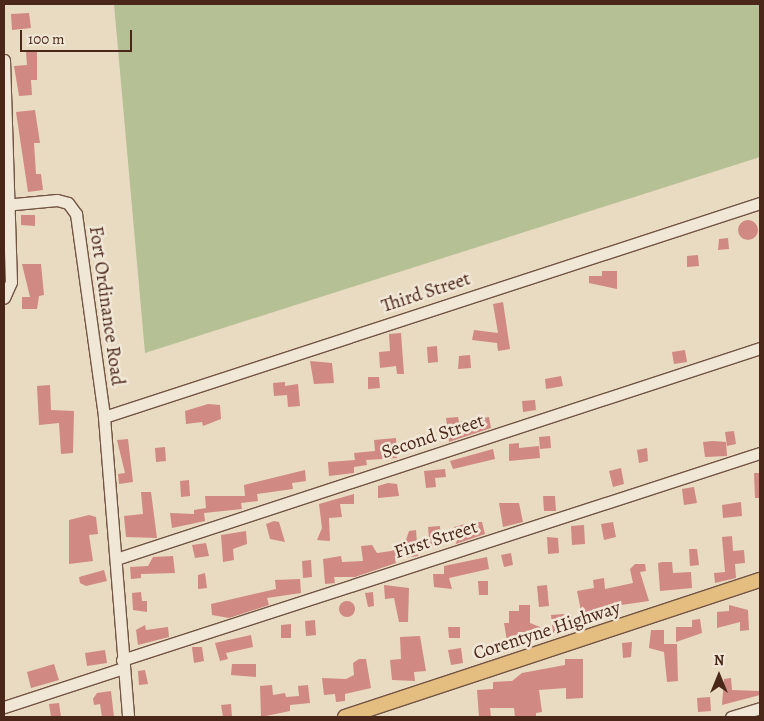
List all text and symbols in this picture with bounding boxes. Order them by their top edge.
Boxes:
scale bar [22,20,135,52]
text: 100 m [28,29,65,49]
street label: Fort Ordinance Road [84,225,128,387]
street label: Third Street [379,268,473,318]
street label: Second Street [379,410,487,464]
street label: First Street [391,516,481,564]
street label: Corentyne Highway [471,596,623,666]
north arrow [694,651,744,701]
text: N [714,651,724,670]

